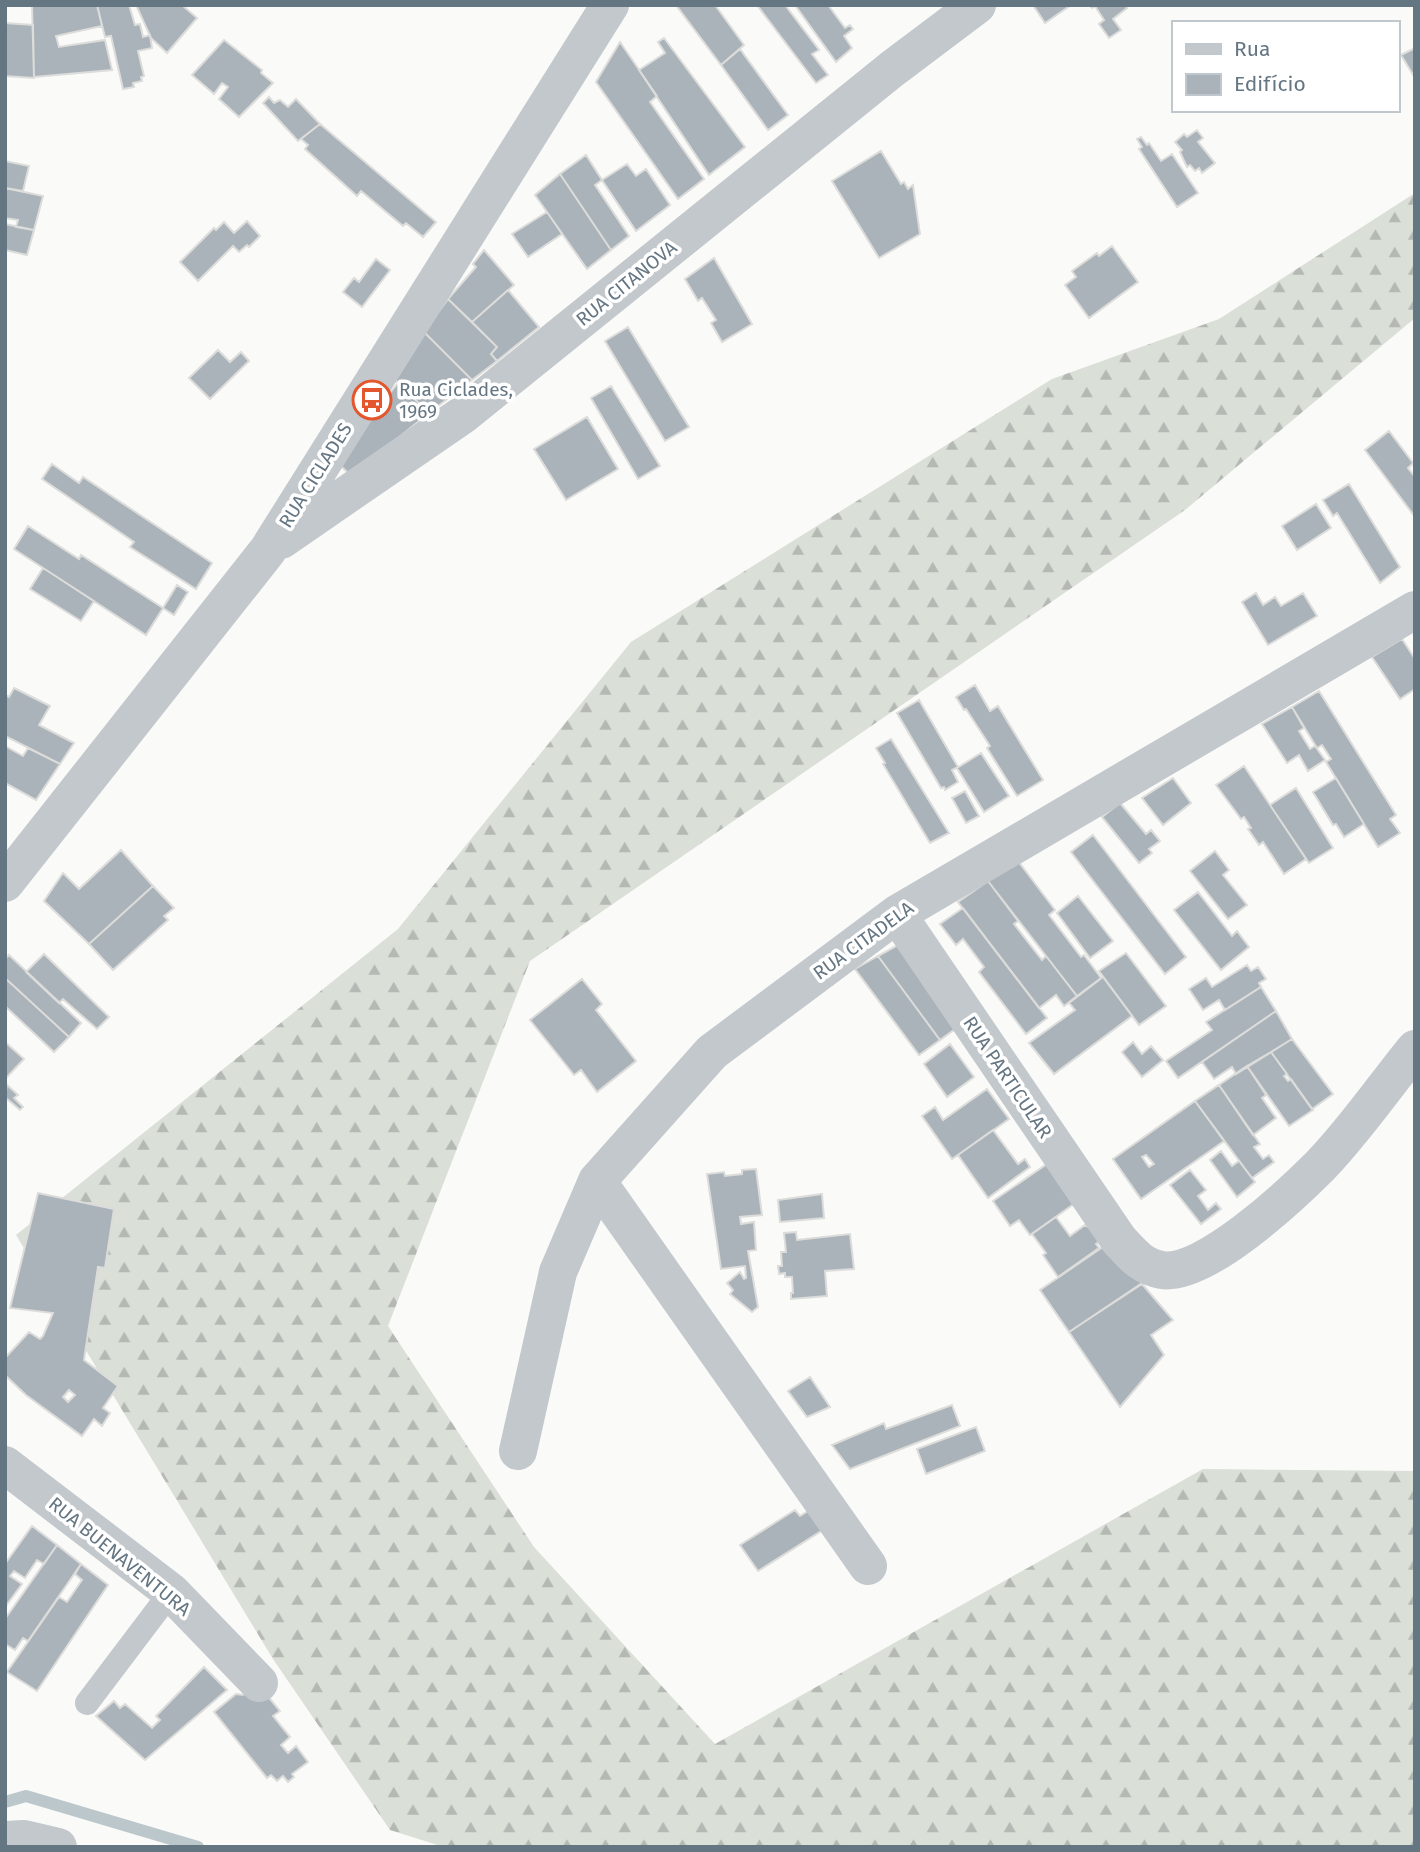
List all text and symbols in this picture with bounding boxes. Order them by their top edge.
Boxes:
legend [1172,21,1399,112]
text: Rua [1234,36,1270,62]
text: Edifício [1234,71,1306,97]
street label: RUA CITANOVA [571,236,681,331]
place label: Rua Ciclades, 1969 [399,378,513,423]
bus stop icon: Rua Ciclades, 1969 [351,379,393,421]
street label: RUA CICLADES [274,419,357,532]
street label: RUA CITADELA [809,896,918,985]
street label: RUA PARTICULAR [958,1012,1057,1143]
street label: RUA BUENAVENTURA [44,1492,195,1621]

